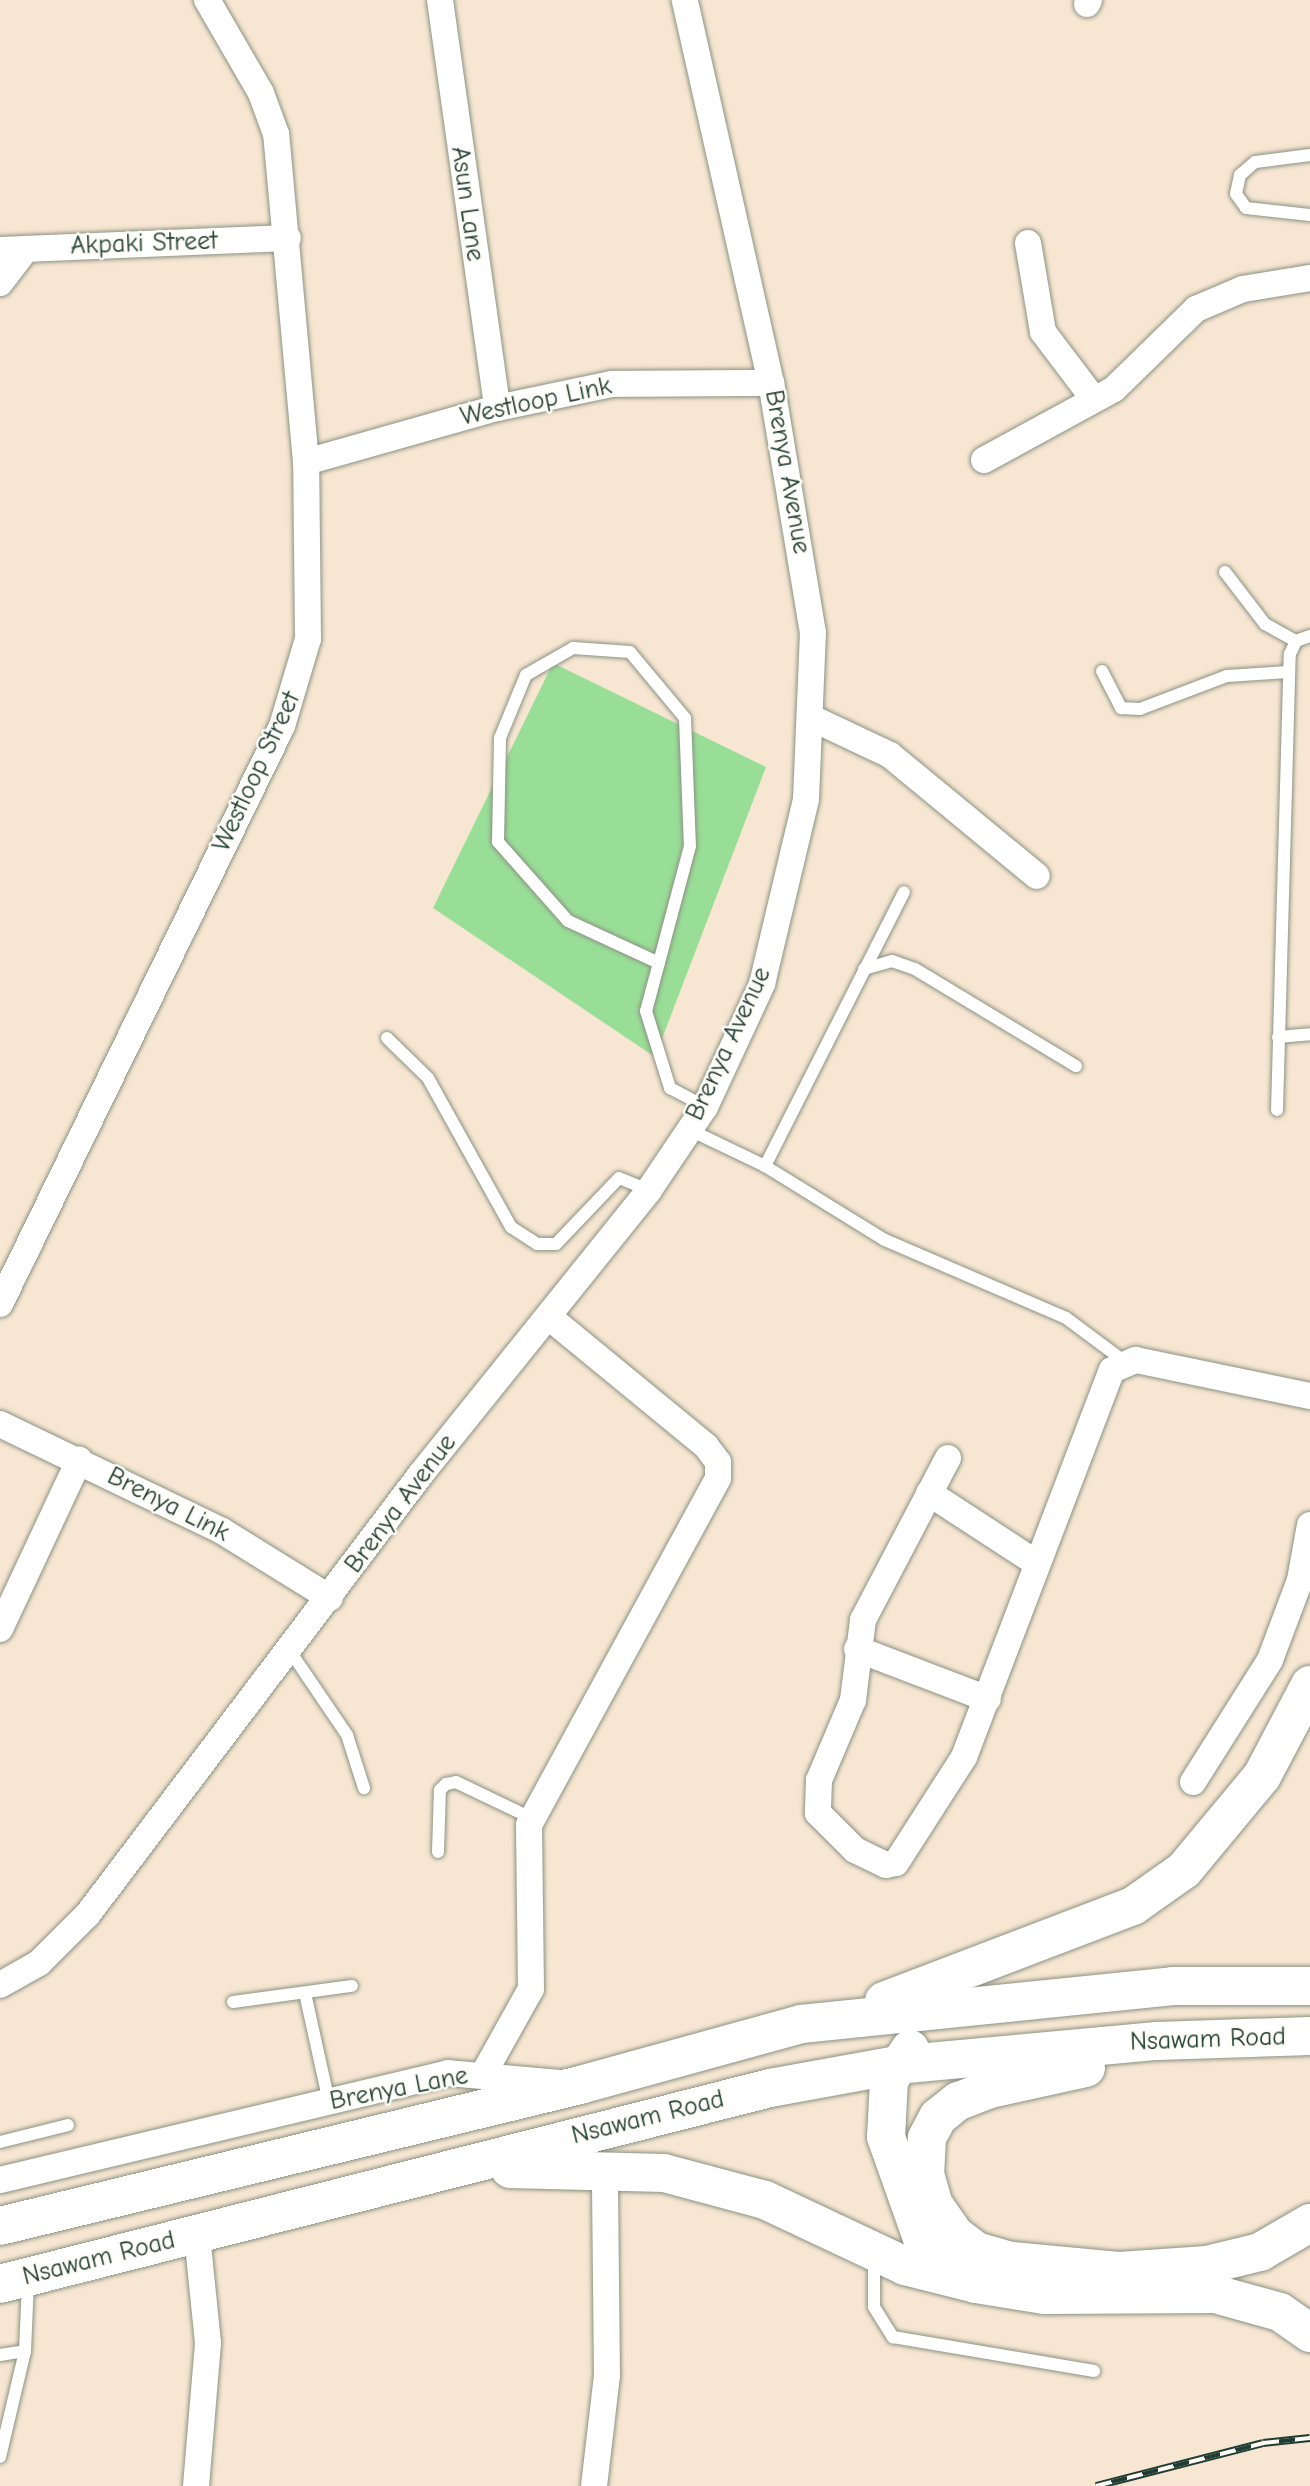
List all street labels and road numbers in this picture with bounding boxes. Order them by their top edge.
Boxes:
street label: Asun Lane [444,145,490,263]
street label: Akpaki Street [70,226,218,262]
street label: Westloop Link [458,371,614,433]
street label: Brenya Avenue [757,388,817,556]
street label: Westloop Street [206,687,308,857]
street label: Brenya Avenue [680,962,778,1126]
street label: Brenya Avenue [339,1428,463,1580]
street label: Brenya Link [102,1461,234,1549]
street label: Nsawam Road [1129,2022,1287,2058]
street label: Brenya Lane [327,2060,471,2118]
street label: Nsawam Road [569,2084,727,2152]
street label: Nsawam Road [20,2225,178,2293]

